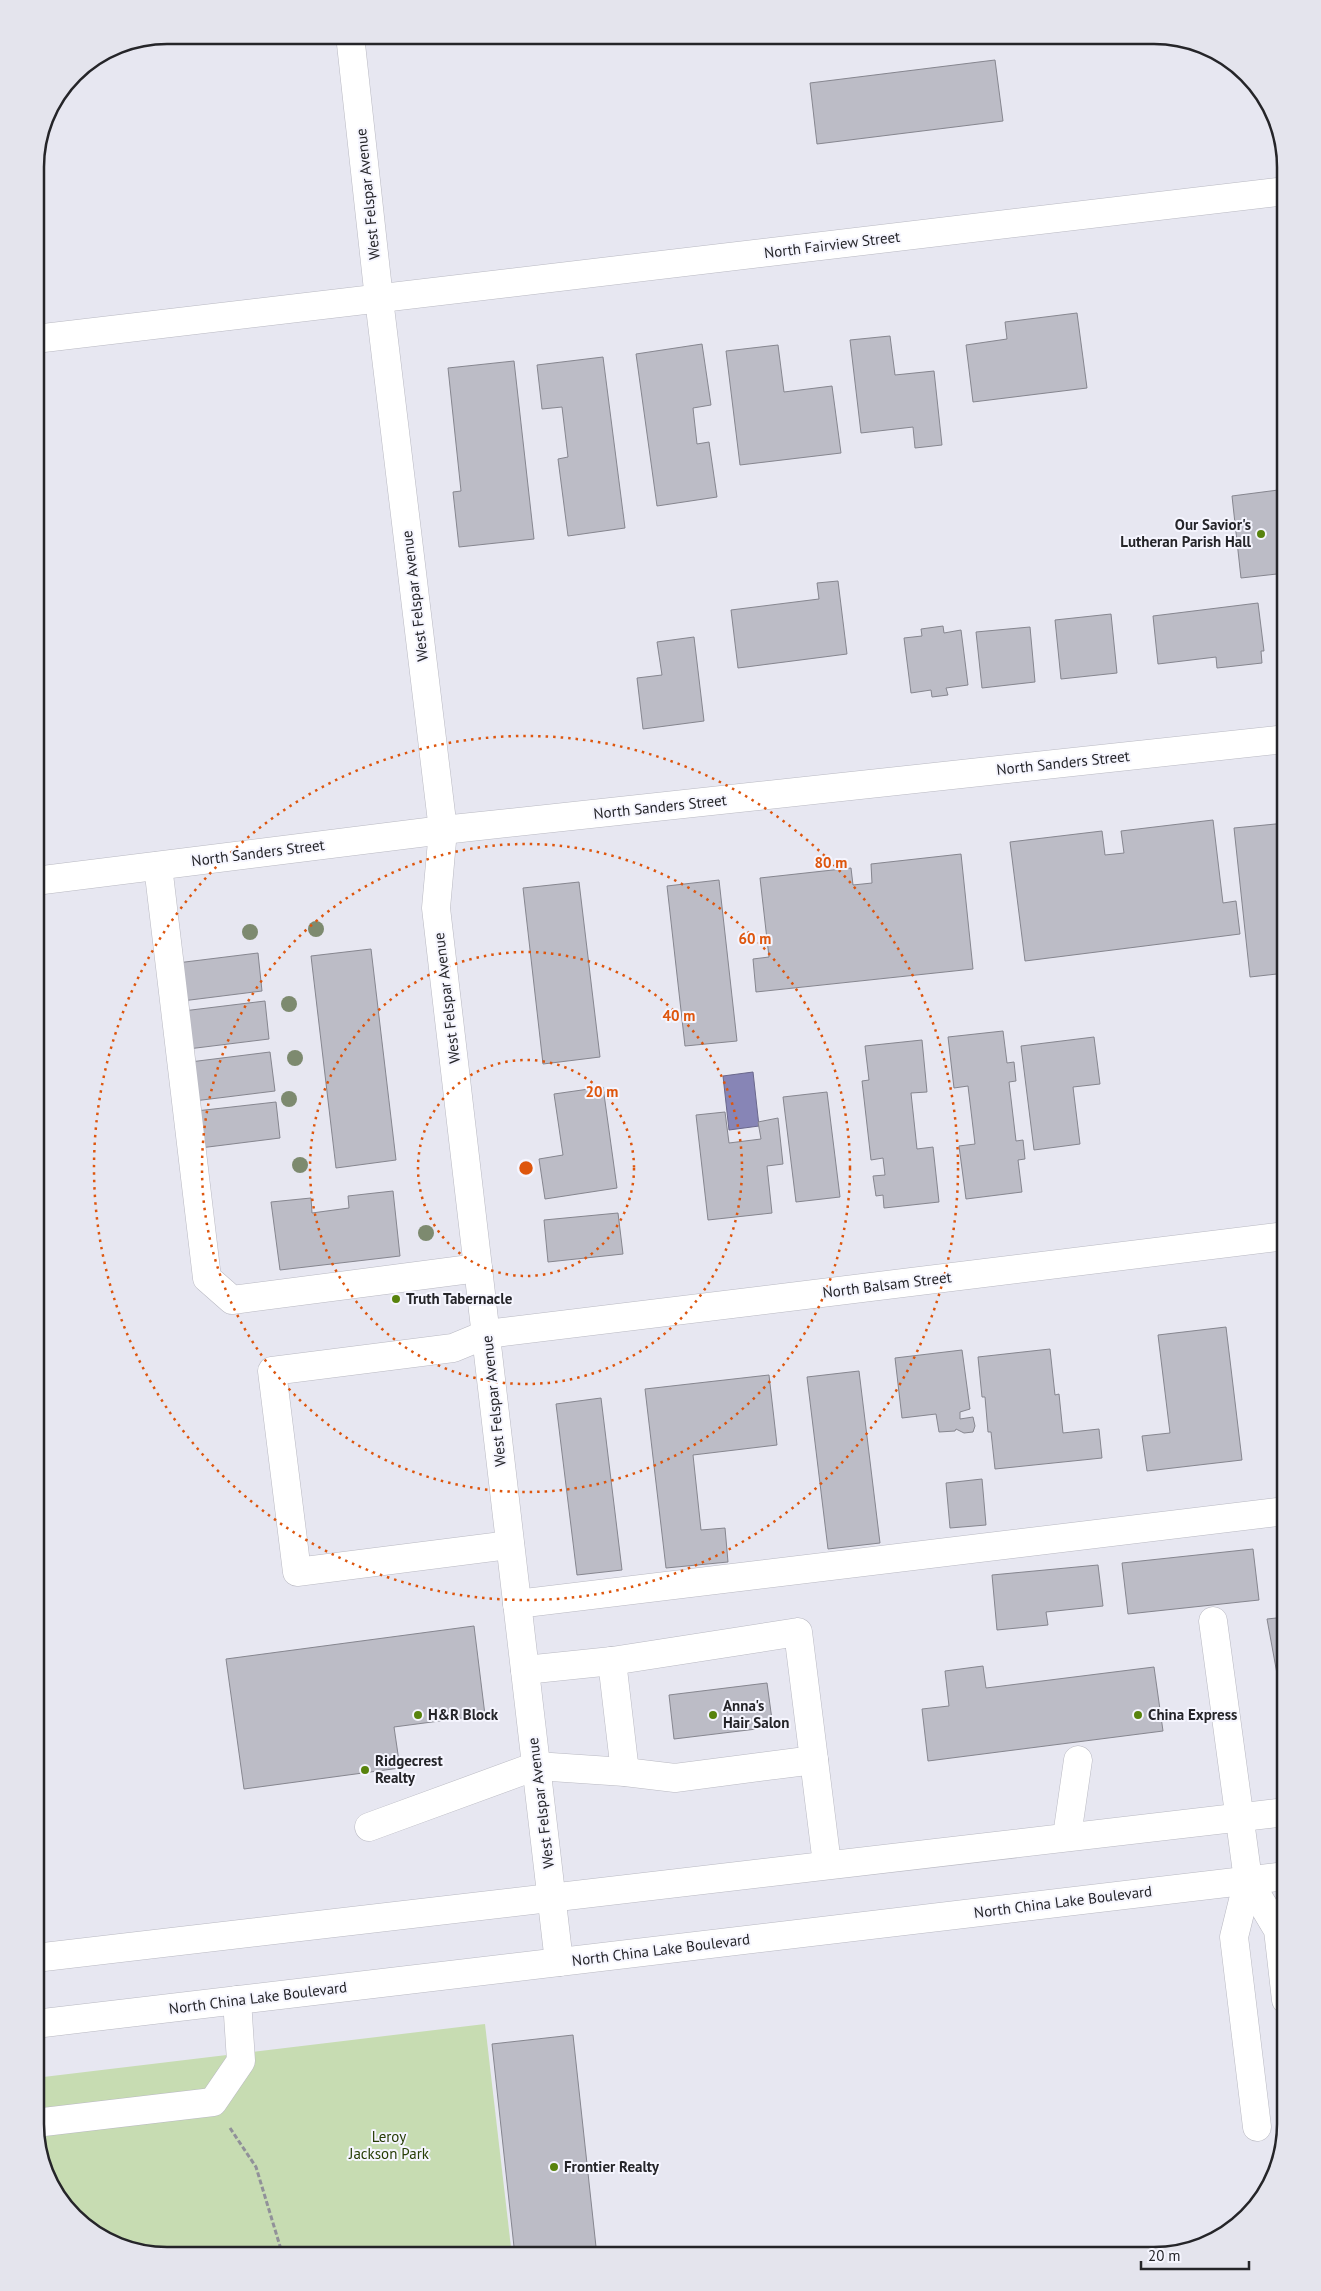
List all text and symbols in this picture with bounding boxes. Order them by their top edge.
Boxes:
street label: West Felspar Avenue [351,127,384,261]
street label: North Fairview Street [763,227,901,262]
place label: Our Savior's Lutheran Parish Hall [1120,515,1252,551]
marker: Our Savior's Lutheran Parish Hall [1255,528,1267,540]
street label: West Felspar Avenue [397,529,432,663]
street label: North Sanders Street [995,746,1131,779]
street label: North Sanders Street [592,790,728,823]
street label: North Sanders Street [190,835,326,870]
text: 80 m [815,853,847,872]
text: 60 m [739,929,771,948]
street label: West Felspar Avenue [429,931,464,1065]
text: 40 m [663,1006,695,1025]
text: 20 m [586,1082,618,1101]
centre of rings [517,1159,535,1177]
street label: North Balsam Street [821,1267,953,1302]
place label: Truth Tabernacle [406,1289,513,1308]
marker: Truth Tabernacle [390,1293,402,1305]
street label: West Felspar Avenue [477,1334,510,1468]
place label: Anna's Hair Salon [723,1696,789,1732]
place label: H&R Block [428,1705,499,1724]
place label: China Express [1148,1705,1237,1724]
marker: H&R Block [412,1709,424,1721]
marker: Anna's Hair Salon [707,1709,719,1721]
marker: China Express [1132,1709,1144,1721]
street label: West Felspar Avenue [523,1736,558,1870]
place label: Ridgecrest Realty [375,1751,443,1787]
marker: Ridgecrest Realty [359,1764,371,1776]
street label: North China Lake Boulevard [973,1881,1153,1922]
street label: North China Lake Boulevard [571,1929,751,1970]
street label: North China Lake Boulevard [168,1977,348,2018]
park label: Leroy Jackson Park [348,2127,430,2163]
place label: Frontier Realty [564,2157,660,2176]
marker: Frontier Realty [548,2161,560,2173]
scale bar [1141,2238,1248,2270]
text: 20 m [1148,2246,1181,2265]

